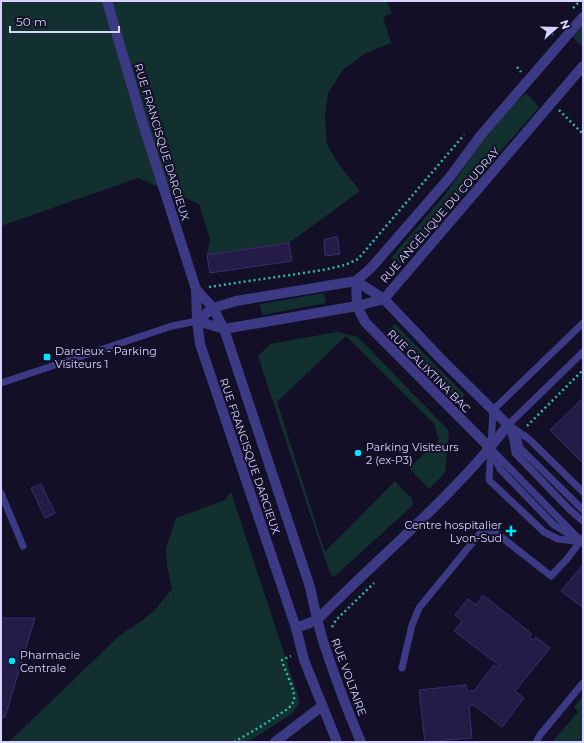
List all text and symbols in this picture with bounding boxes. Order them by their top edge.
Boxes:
scale bar [10,8,119,34]
north arrow [536,8,576,48]
text: 50 m [16,14,47,29]
text: N [557,18,573,31]
street label: RUE FRANCISQUE DARCIEUX [131,62,193,223]
street label: RUE ANGÉLIQUE DU COUDRAY [377,144,503,286]
street label: RUE CALIXTINA BAC [384,326,474,416]
place label: Darcieux - Parking Visiteurs 1 [55,344,157,371]
marker: Darcieux - Parking Visiteurs 1 [42,352,52,362]
street label: RUE FRANCISQUE DARCIEUX [217,376,284,536]
place label: Parking Visiteurs 2 (ex-P3) [366,440,459,467]
marker: Parking Visiteurs 2 (ex-P3) [353,448,363,458]
place label: Centre hospitalier Lyon-Sud [404,518,502,545]
marker: Centre hospitalier Lyon-Sud [505,525,517,537]
street label: RUE VOLTAIRE [328,636,370,718]
place label: Pharmacie Centrale [20,648,80,675]
marker: Pharmacie Centrale [7,656,17,666]

